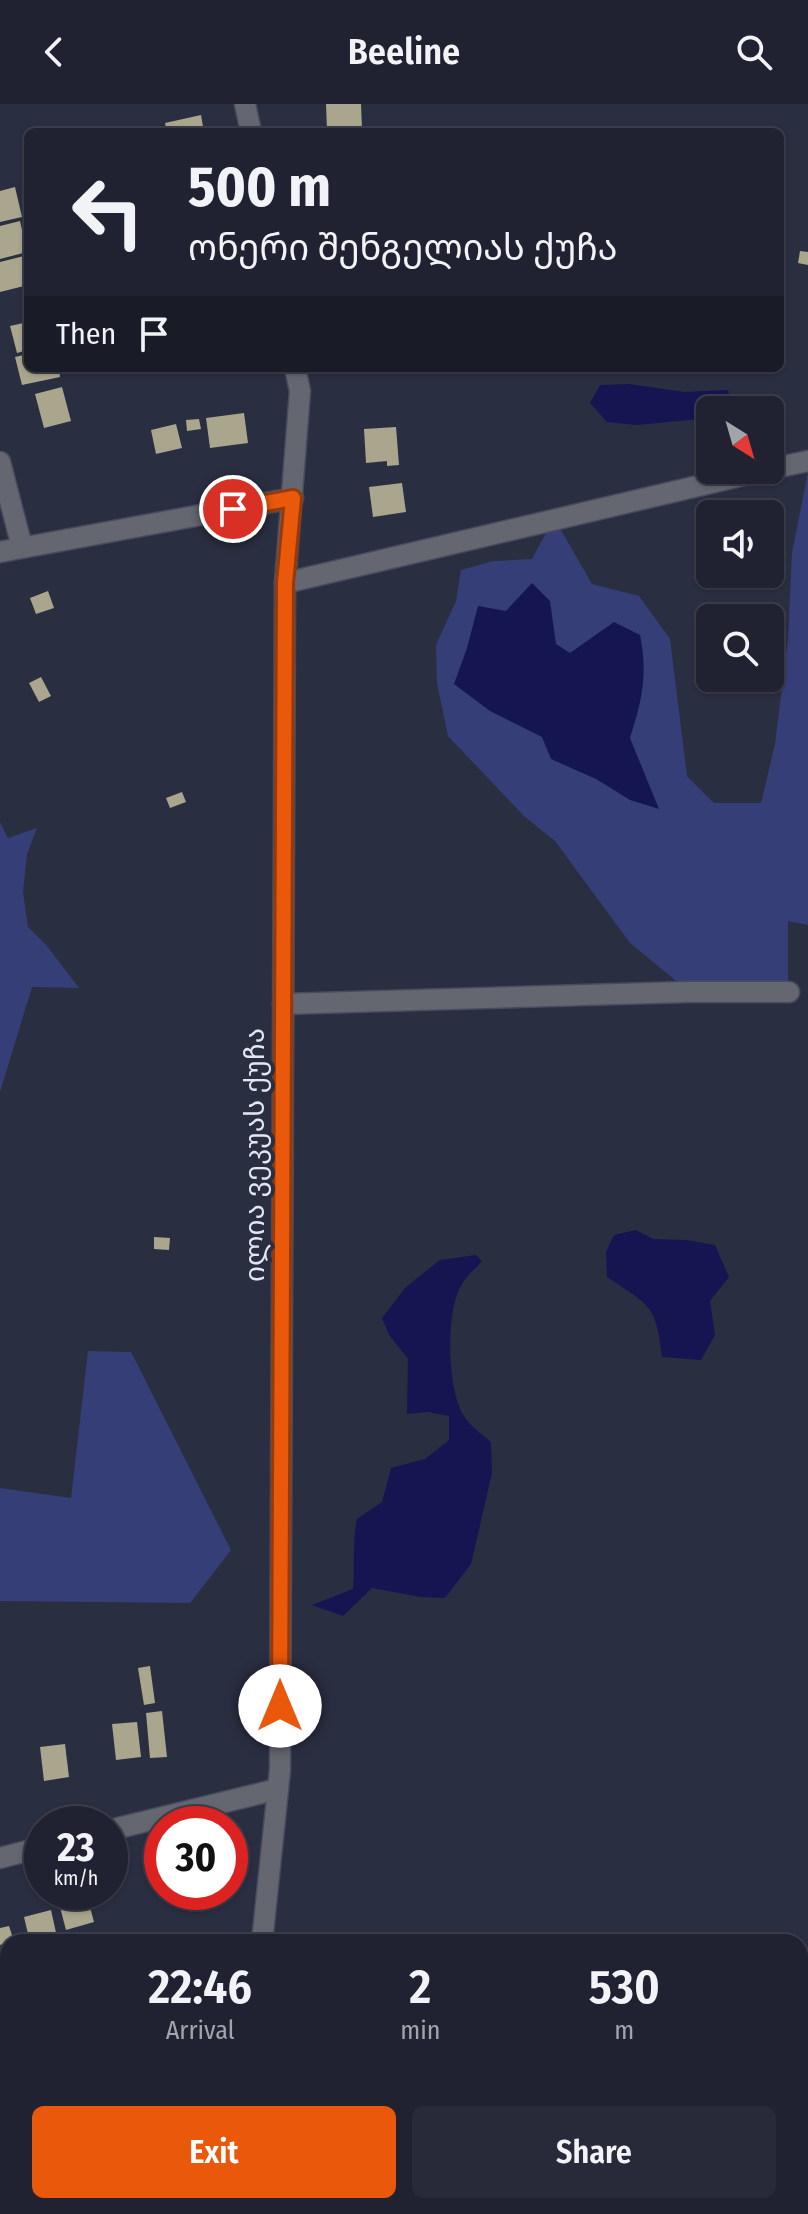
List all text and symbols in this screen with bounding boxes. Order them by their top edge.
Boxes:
icon: back [32,30,76,74]
text: Beeline [348,30,460,74]
icon: search [732,30,776,74]
text: 500 m [188,154,331,221]
icon: left [56,160,160,264]
text: ონერი შენგელიას ქუჩა [188,226,617,270]
icon: arrive [132,312,176,356]
text: Then [56,316,116,352]
north arrow [696,396,784,484]
map controls [696,396,784,692]
pin [199,475,267,543]
icon: arrive [211,487,255,531]
button: sound [696,500,784,588]
button: search [696,604,784,692]
street label: ილია ვეკუას ქუჩა [238,1028,271,1282]
position arrow [238,1664,322,1748]
speed limit sign: 30 [144,1806,248,1910]
text: 23 [57,1824,95,1872]
text: km/h [54,1866,98,1890]
text: 22:46 [148,1958,252,2016]
text: 2 [409,1958,431,2016]
text: 530 [589,1958,660,2016]
text: Arrival [166,2015,235,2046]
text: min [400,2015,440,2046]
text: m [614,2015,634,2046]
button: Exit [32,2106,396,2198]
button: Share [412,2106,776,2198]

